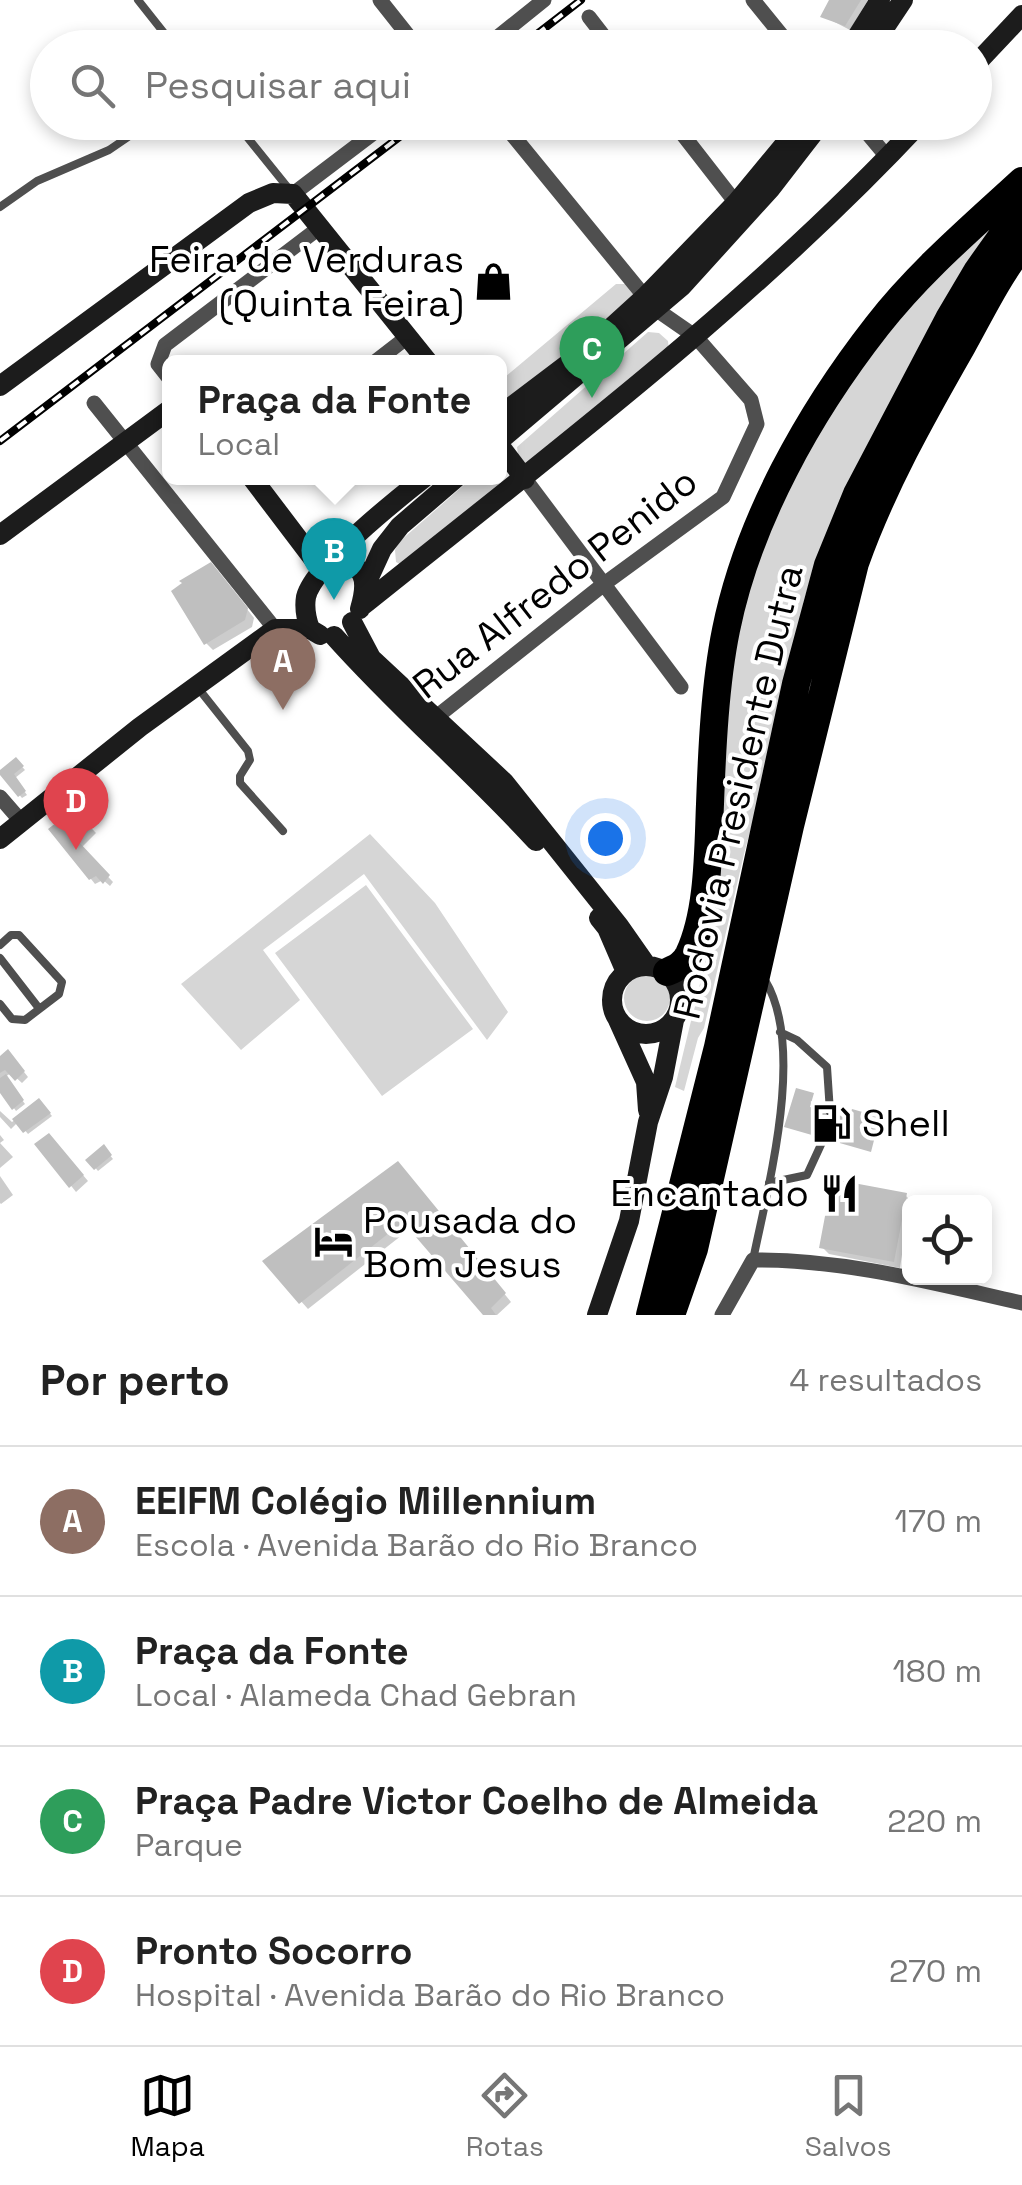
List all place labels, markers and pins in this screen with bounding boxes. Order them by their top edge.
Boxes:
place label: Feira de Verduras (Quinta Feira) [149,235,464,327]
shop icon: Feira de Verduras (Quinta Feira) [473,260,515,302]
pin: C [560,316,624,398]
pin: B [302,518,366,600]
pin: A [250,628,316,710]
pin: D [44,768,108,850]
place label: Shell [862,1099,950,1147]
fuel station icon: Shell [811,1102,853,1144]
place label: Encantado [610,1169,809,1217]
restaurant icon: Encantado [818,1172,860,1214]
place label: Pousada do Bom Jesus [363,1196,577,1288]
hotel icon: Pousada do Bom Jesus [312,1221,354,1263]

